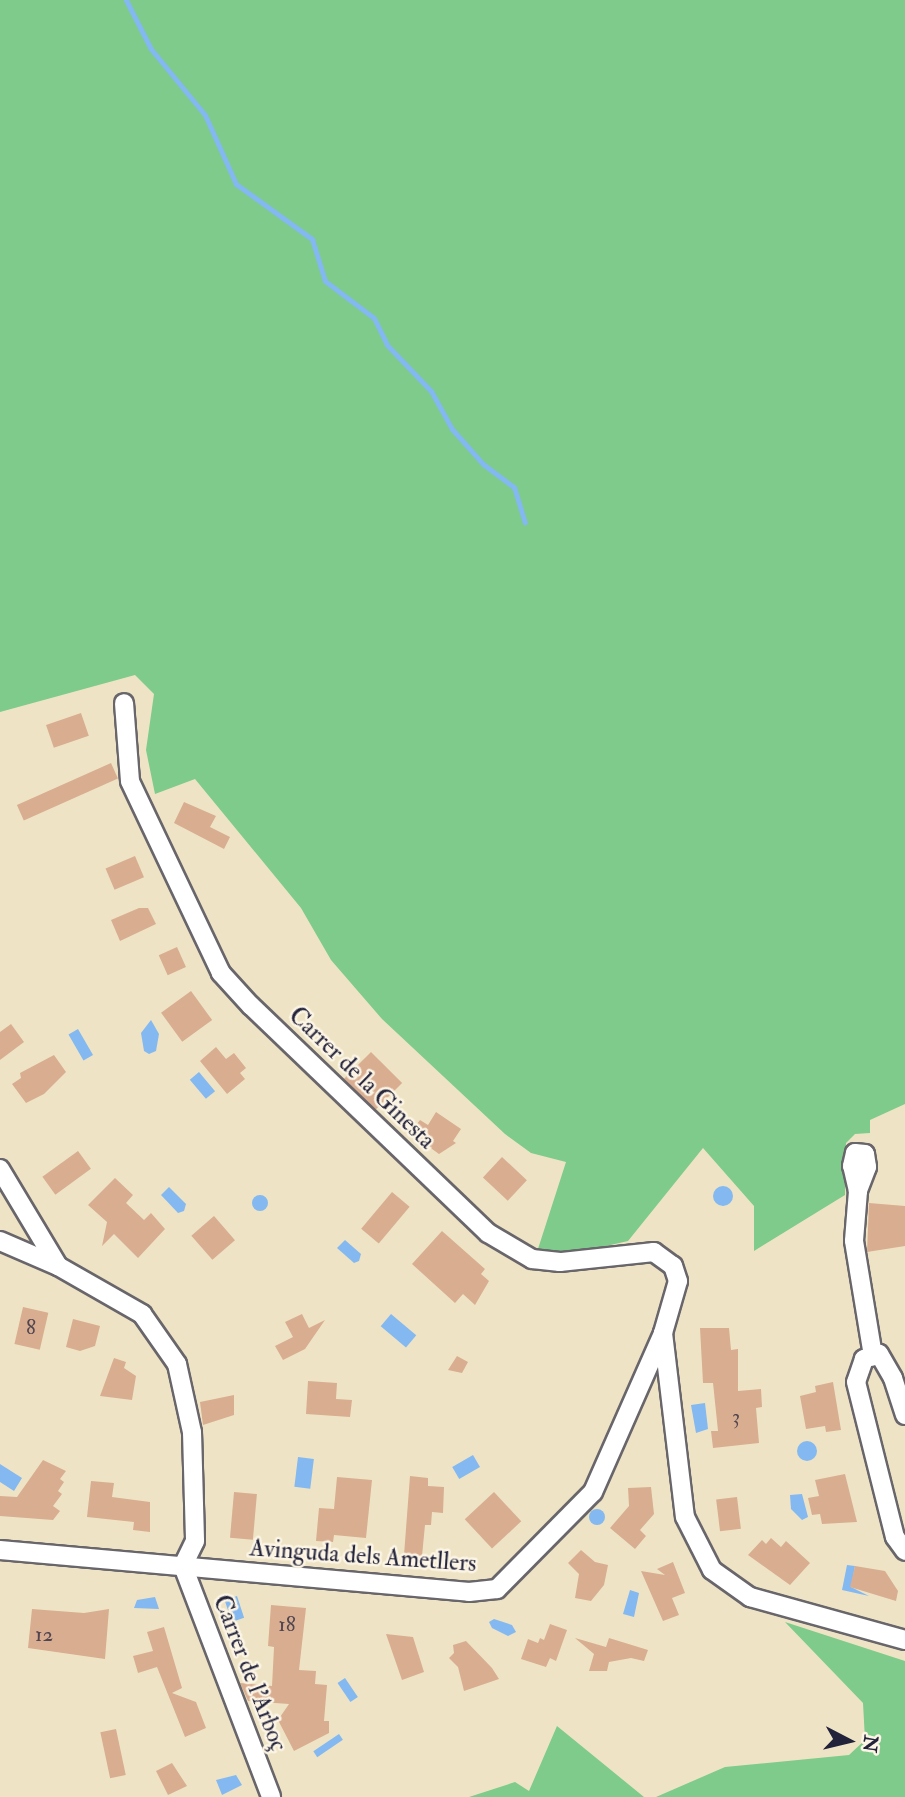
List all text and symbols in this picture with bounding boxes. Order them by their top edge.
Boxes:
street label: Carrer de la Ginesta [283,1001,441,1155]
house number: 8 [26,1315,36,1341]
house number: 3 [732,1404,740,1430]
street label: Avinguda dels Ametllers [249,1534,477,1578]
street label: Carrer de l'Arboç [207,1591,293,1755]
house number: 18 [278,1612,296,1638]
house number: 12 [35,1622,53,1648]
north arrow [814,1706,884,1776]
text: N [857,1734,883,1753]

